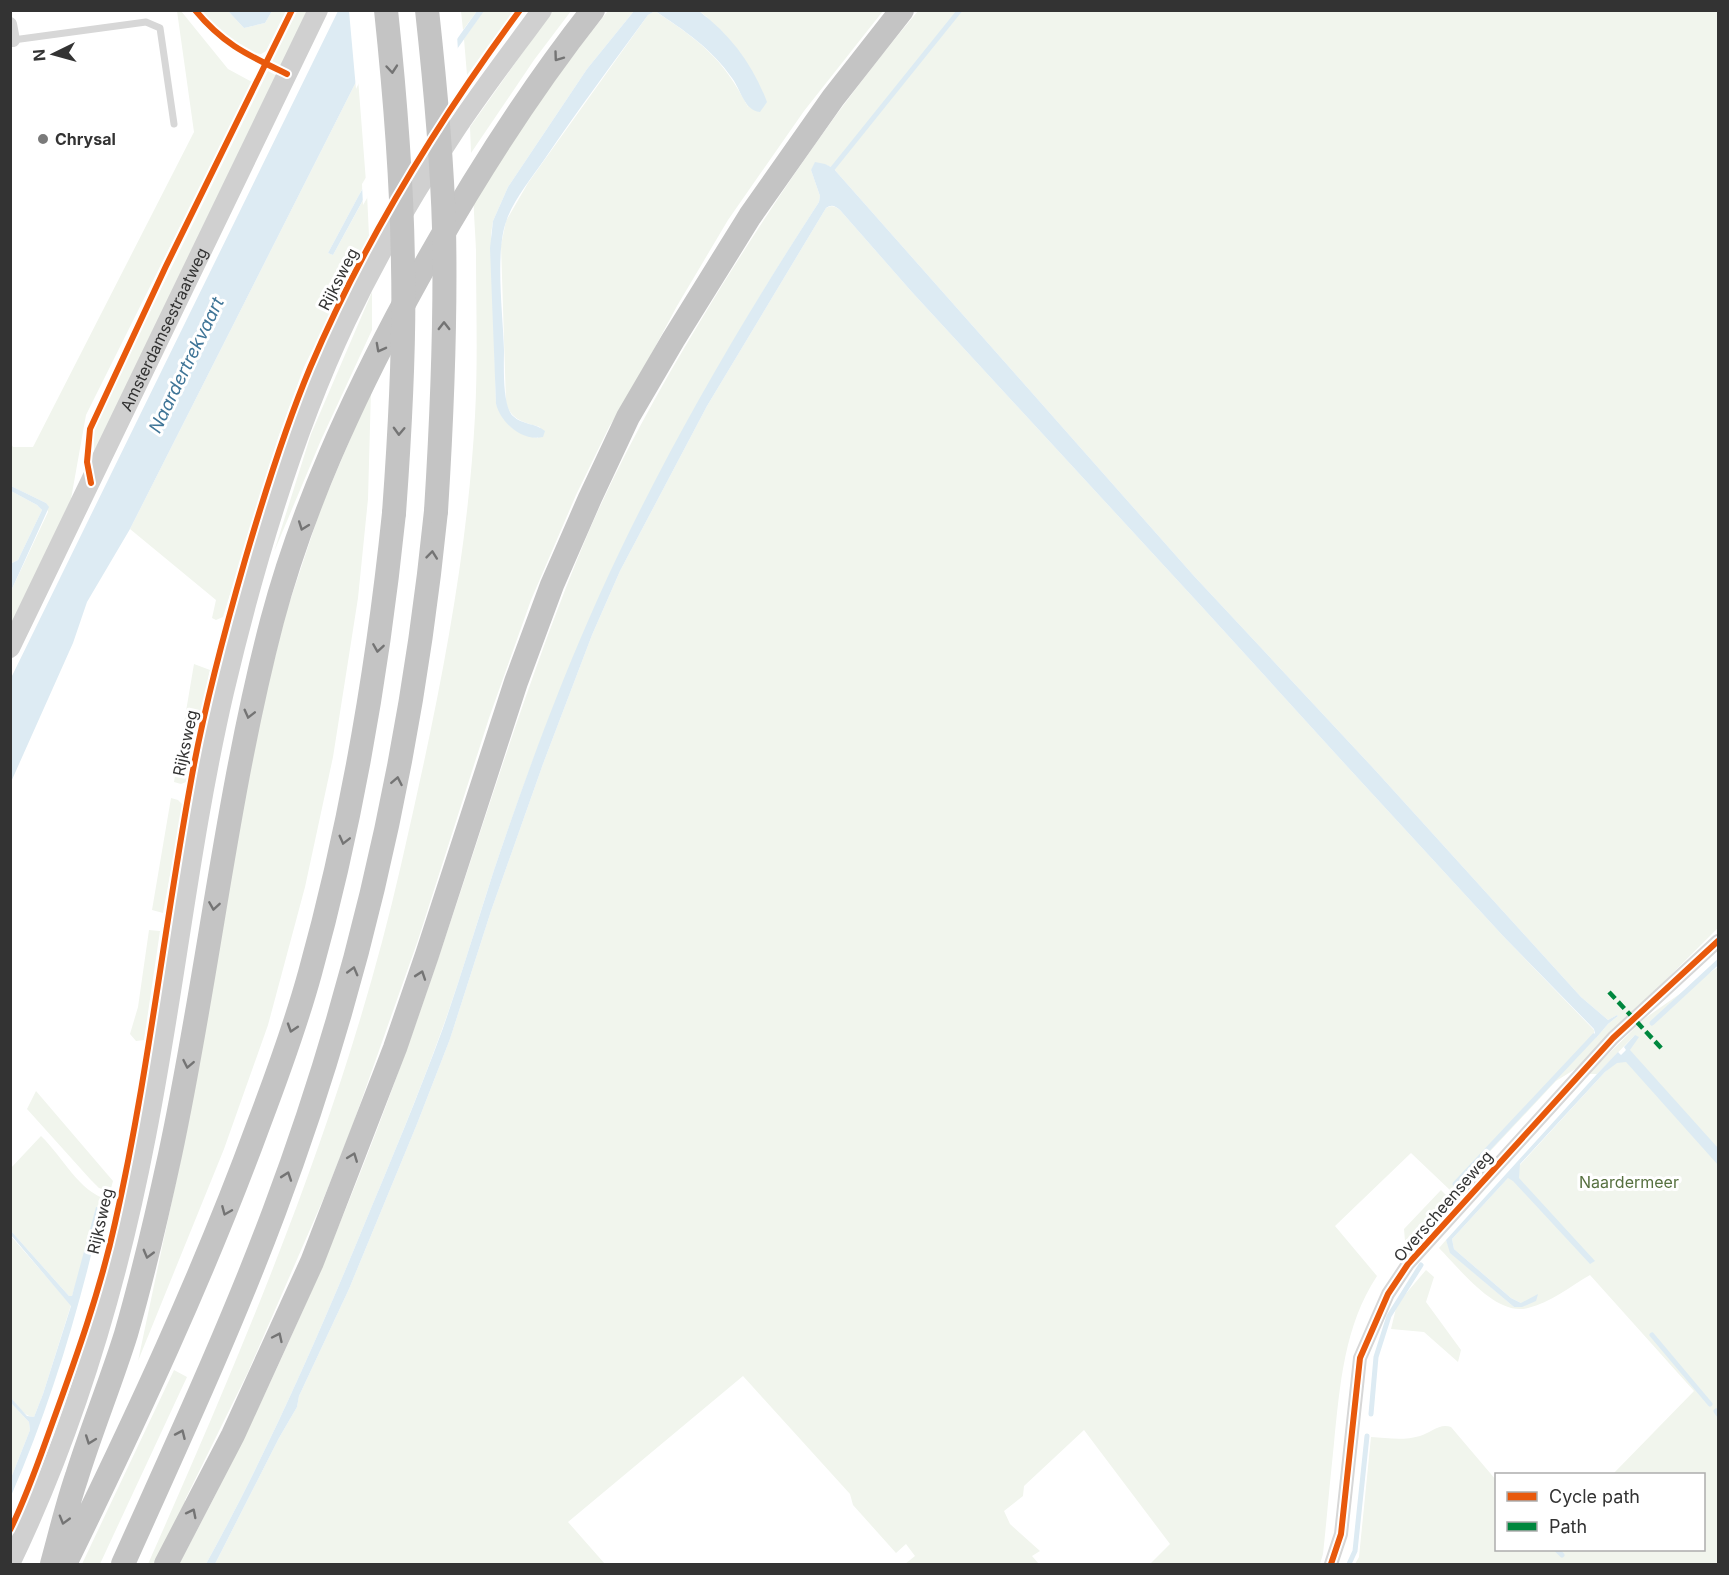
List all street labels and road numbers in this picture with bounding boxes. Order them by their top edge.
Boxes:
street label: Amsterdamsestraatweg [116,244,212,414]
street label: Rijksweg [314,245,362,313]
street label: Rijksweg [168,708,202,778]
street label: Overscheenseweg [1389,1146,1497,1266]
street label: Rijksweg [83,1186,117,1256]

